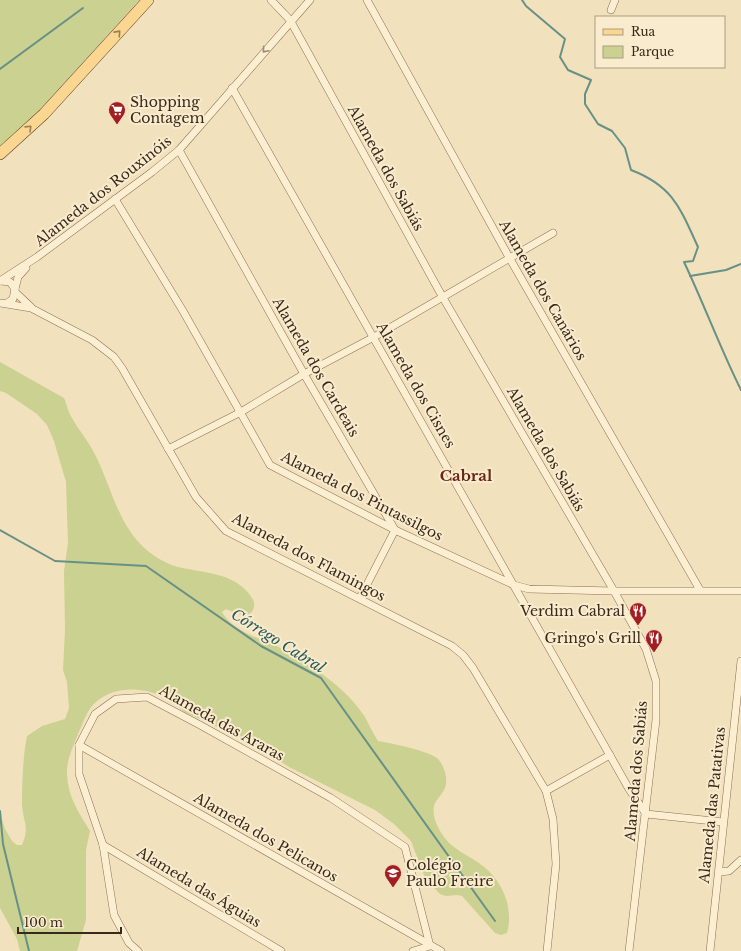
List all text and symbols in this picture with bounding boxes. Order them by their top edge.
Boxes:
legend [595,16,725,68]
text: Rua [631,24,655,39]
one-way arrow [113,30,120,38]
text: Parque [631,44,674,59]
one-way arrow [262,45,269,53]
place label: Shopping Contagem [130,93,204,127]
supermarket icon: Shopping Contagem [107,100,127,125]
street label: Alameda dos Sabiás [343,101,428,234]
one-way arrow [24,125,32,133]
street label: Alameda dos Rouxinóis [30,132,175,251]
street label: Alameda dos Canários [495,216,591,364]
street label: Alameda dos Cardeais [268,293,363,440]
street label: Alameda dos Cisnes [372,318,459,451]
street label: Alameda dos Sabiás [502,383,589,515]
street label: Alameda dos Pintassilgos [277,447,446,545]
district label: Cabral [440,466,493,485]
street label: Alameda dos Flamingos [228,508,389,605]
restaurant icon: Verdim Cabral [628,601,648,626]
place label: Verdim Cabral [519,602,625,620]
water label: Córrego Cabral [228,604,329,677]
restaurant icon: Gringo's Grill [644,628,664,653]
place label: Gringo's Grill [545,629,641,647]
street label: Alameda das Araras [155,681,288,765]
street label: Alameda dos Sabiás [621,700,651,843]
street label: Alameda das Patativas [695,726,729,885]
street label: Alameda dos Pelicanos [190,788,341,886]
street label: Alameda das Águias [133,842,264,931]
place label: Colégio Paulo Freire [406,856,493,890]
school or university icon: Colégio Paulo Freire [383,863,403,888]
scale bar [18,909,121,935]
text: 100 m [24,915,63,930]

